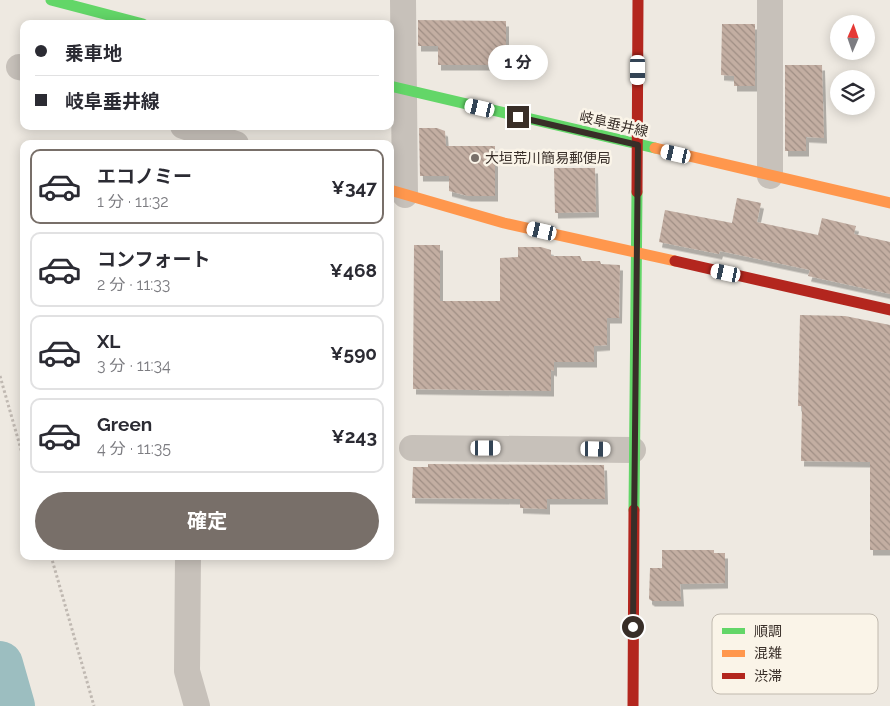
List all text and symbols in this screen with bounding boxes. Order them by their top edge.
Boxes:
north arrow [830,15,875,60]
map controls [830,15,875,115]
text: 乗車地 [65,42,122,64]
callout: 1 分 [488,44,548,80]
text: 1 分 [504,53,532,72]
car [630,55,645,85]
button: layers [830,70,875,115]
text: 岐阜垂井線 [65,90,160,112]
car [463,97,496,119]
route end [507,106,529,128]
street label: 岐阜垂井線 [578,108,650,140]
car [659,143,692,165]
place label: 大垣荒川簡易郵便局 [485,150,611,166]
marker: 大垣荒川簡易郵便局 [469,152,481,164]
icon: car [37,164,82,209]
text: エコノミー [97,165,192,187]
text: ¥347 [331,176,377,198]
text: 1 分 · 11:32 [97,192,169,211]
car [525,220,558,242]
icon: car [37,247,82,292]
text: コンフォート [97,248,210,270]
text: ¥468 [330,259,377,281]
car [709,263,742,283]
text: 2 分 · 11:33 [97,275,170,294]
icon: car [37,330,82,375]
text: XL [97,330,120,352]
text: ¥590 [330,342,377,364]
text: 3 分 · 11:34 [97,356,171,375]
icon: car [37,413,82,458]
text: Green [97,413,152,435]
text: ¥243 [331,425,377,447]
text: 4 分 · 11:35 [97,439,171,458]
car [471,441,501,456]
car [580,441,611,457]
button: 確定 [35,492,379,550]
legend [712,614,878,694]
route start [622,616,644,638]
text: 順調 [754,623,782,639]
text: 混雑 [754,645,782,661]
text: 渋滞 [754,668,782,684]

